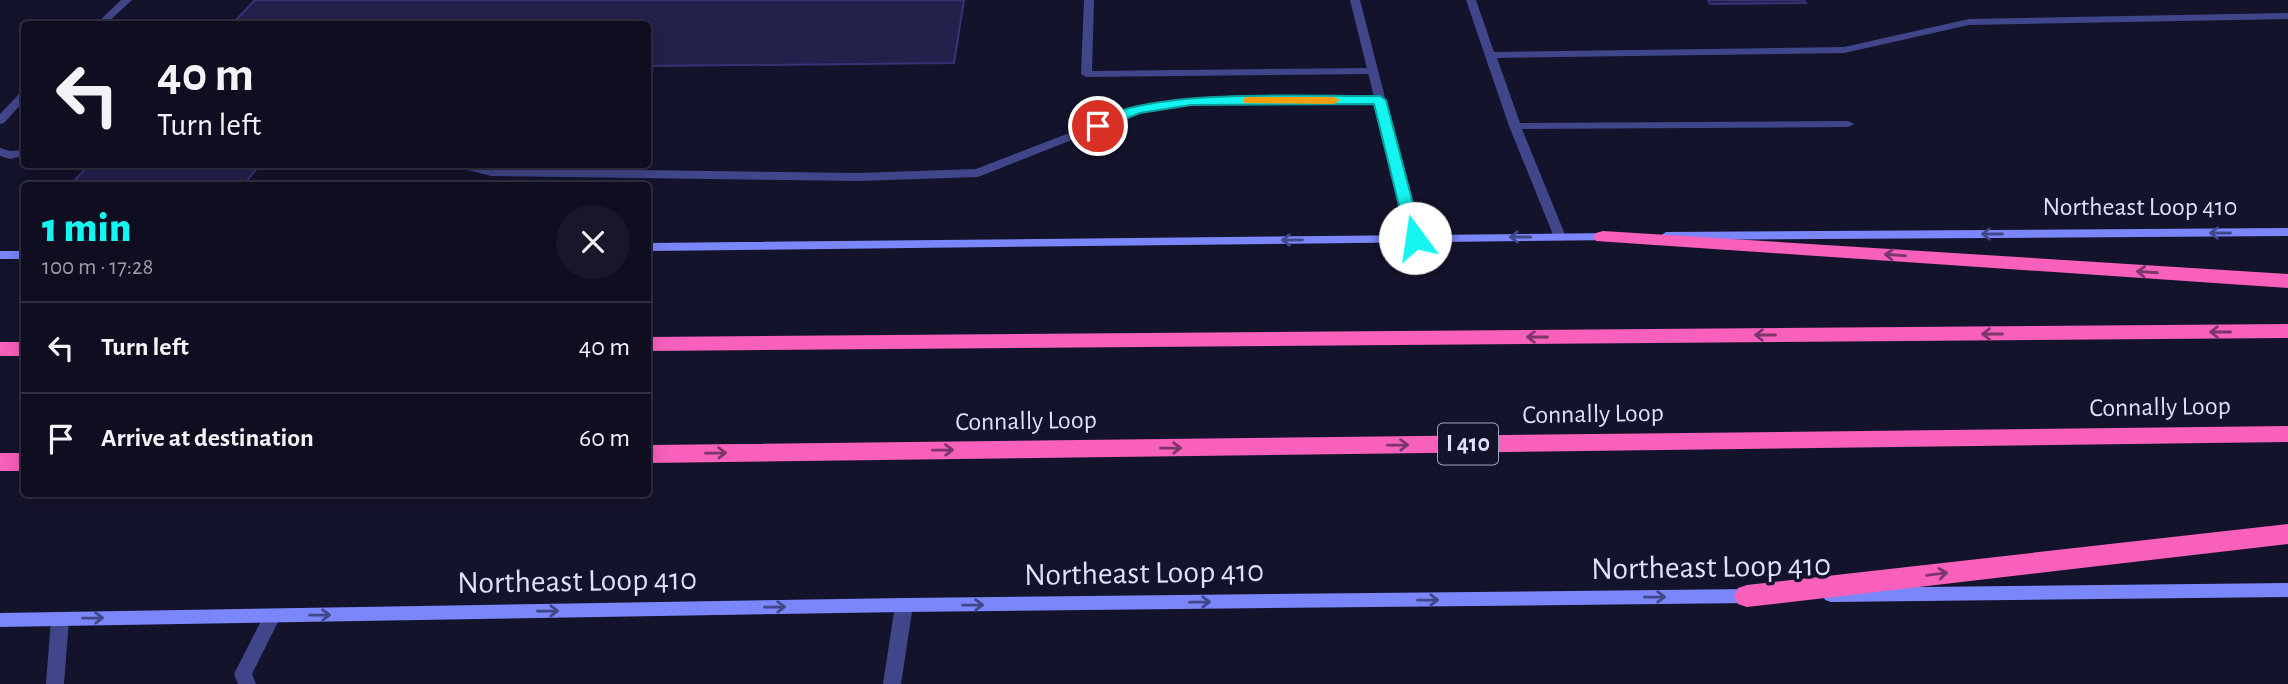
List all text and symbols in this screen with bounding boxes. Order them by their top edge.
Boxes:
icon: left [42,49,133,140]
text: 40 m [157,51,254,100]
pin [1068,96,1128,156]
icon: arrive [1079,107,1117,145]
text: Turn left [157,109,261,141]
street label: Northeast Loop 410 [2043,194,2237,220]
position arrow [1378,201,1452,275]
button: close [556,205,630,279]
text: 1 min [42,207,131,249]
one-way arrow [2209,226,2232,240]
one-way arrow [1981,227,2004,241]
one-way arrow [1509,231,1532,244]
one-way arrow [1281,233,1304,247]
one-way arrow [1884,249,1907,262]
text: 100 m · 17:28 [42,256,153,279]
one-way arrow [2135,265,2158,278]
one-way arrow [2209,325,2232,339]
one-way arrow [1981,327,2004,341]
icon: left [42,329,80,367]
one-way arrow [1754,329,1777,342]
one-way arrow [1526,330,1549,344]
text: Turn left [101,334,189,360]
text: 40 m [579,334,630,360]
street label: Connally Loop [2089,393,2231,421]
street label: Connally Loop [1522,400,1664,428]
street label: Connally Loop [955,407,1097,435]
icon: arrive [42,420,80,458]
road number: I 410 [1438,424,1498,464]
text: Arrive at destination [101,425,314,451]
text: 60 m [579,425,630,451]
one-way arrow [1386,438,1409,452]
one-way arrow [1159,441,1182,454]
one-way arrow [931,444,954,457]
one-way arrow [704,446,727,460]
street label: Northeast Loop 410 [1591,549,1831,585]
street label: Northeast Loop 410 [1024,555,1264,591]
street label: Northeast Loop 410 [457,563,697,599]
one-way arrow [1925,568,1948,581]
one-way arrow [1643,590,1666,604]
one-way arrow [1416,593,1439,606]
one-way arrow [1188,595,1211,609]
one-way arrow [961,598,984,611]
one-way arrow [763,601,786,614]
one-way arrow [536,604,559,618]
one-way arrow [308,608,331,622]
one-way arrow [81,612,104,625]

